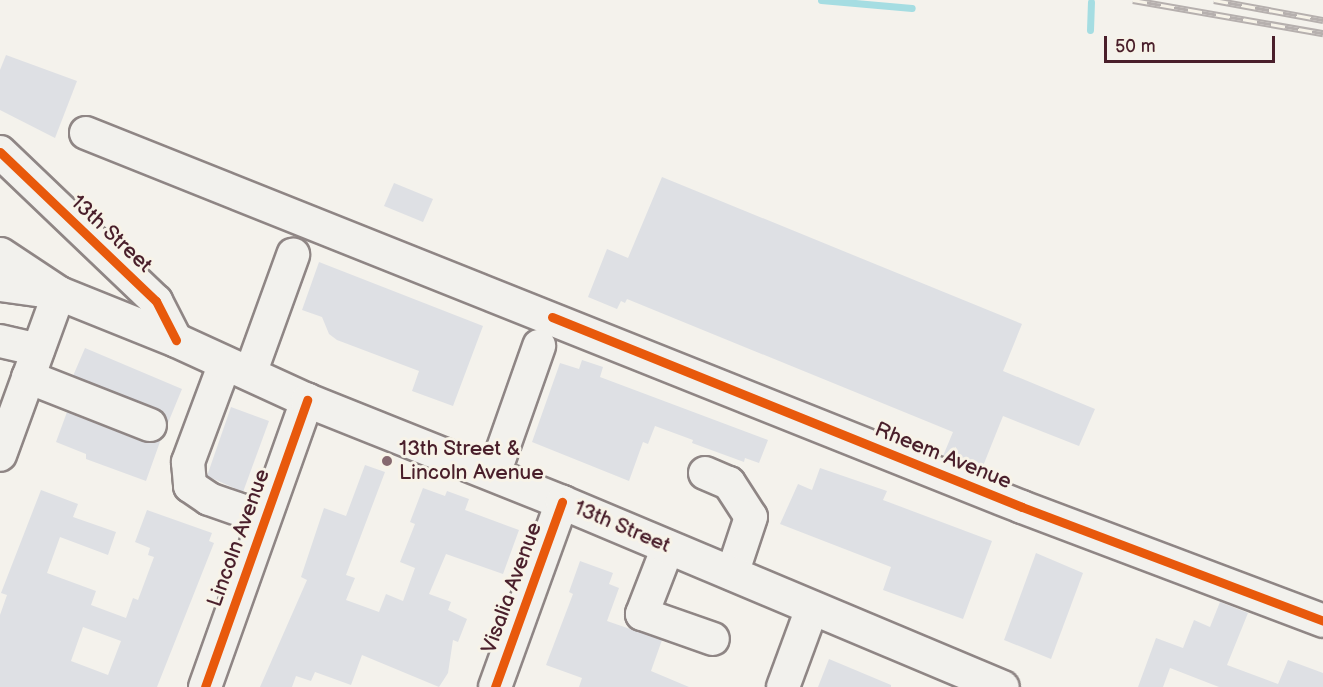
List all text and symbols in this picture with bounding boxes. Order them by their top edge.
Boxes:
scale bar [1107,24,1278,62]
text: 50 m [1115,36,1156,57]
street label: 13th Street [65,190,157,278]
street label: Rheem Avenue [871,417,1015,495]
place label: 13th Street & Lincoln Avenue [399,436,544,486]
marker: 13th Street & Lincoln Avenue [380,454,394,468]
street label: Lincoln Avenue [202,466,276,610]
street label: 13th Street [570,495,674,559]
street label: Visalia Avenue [477,519,547,657]

